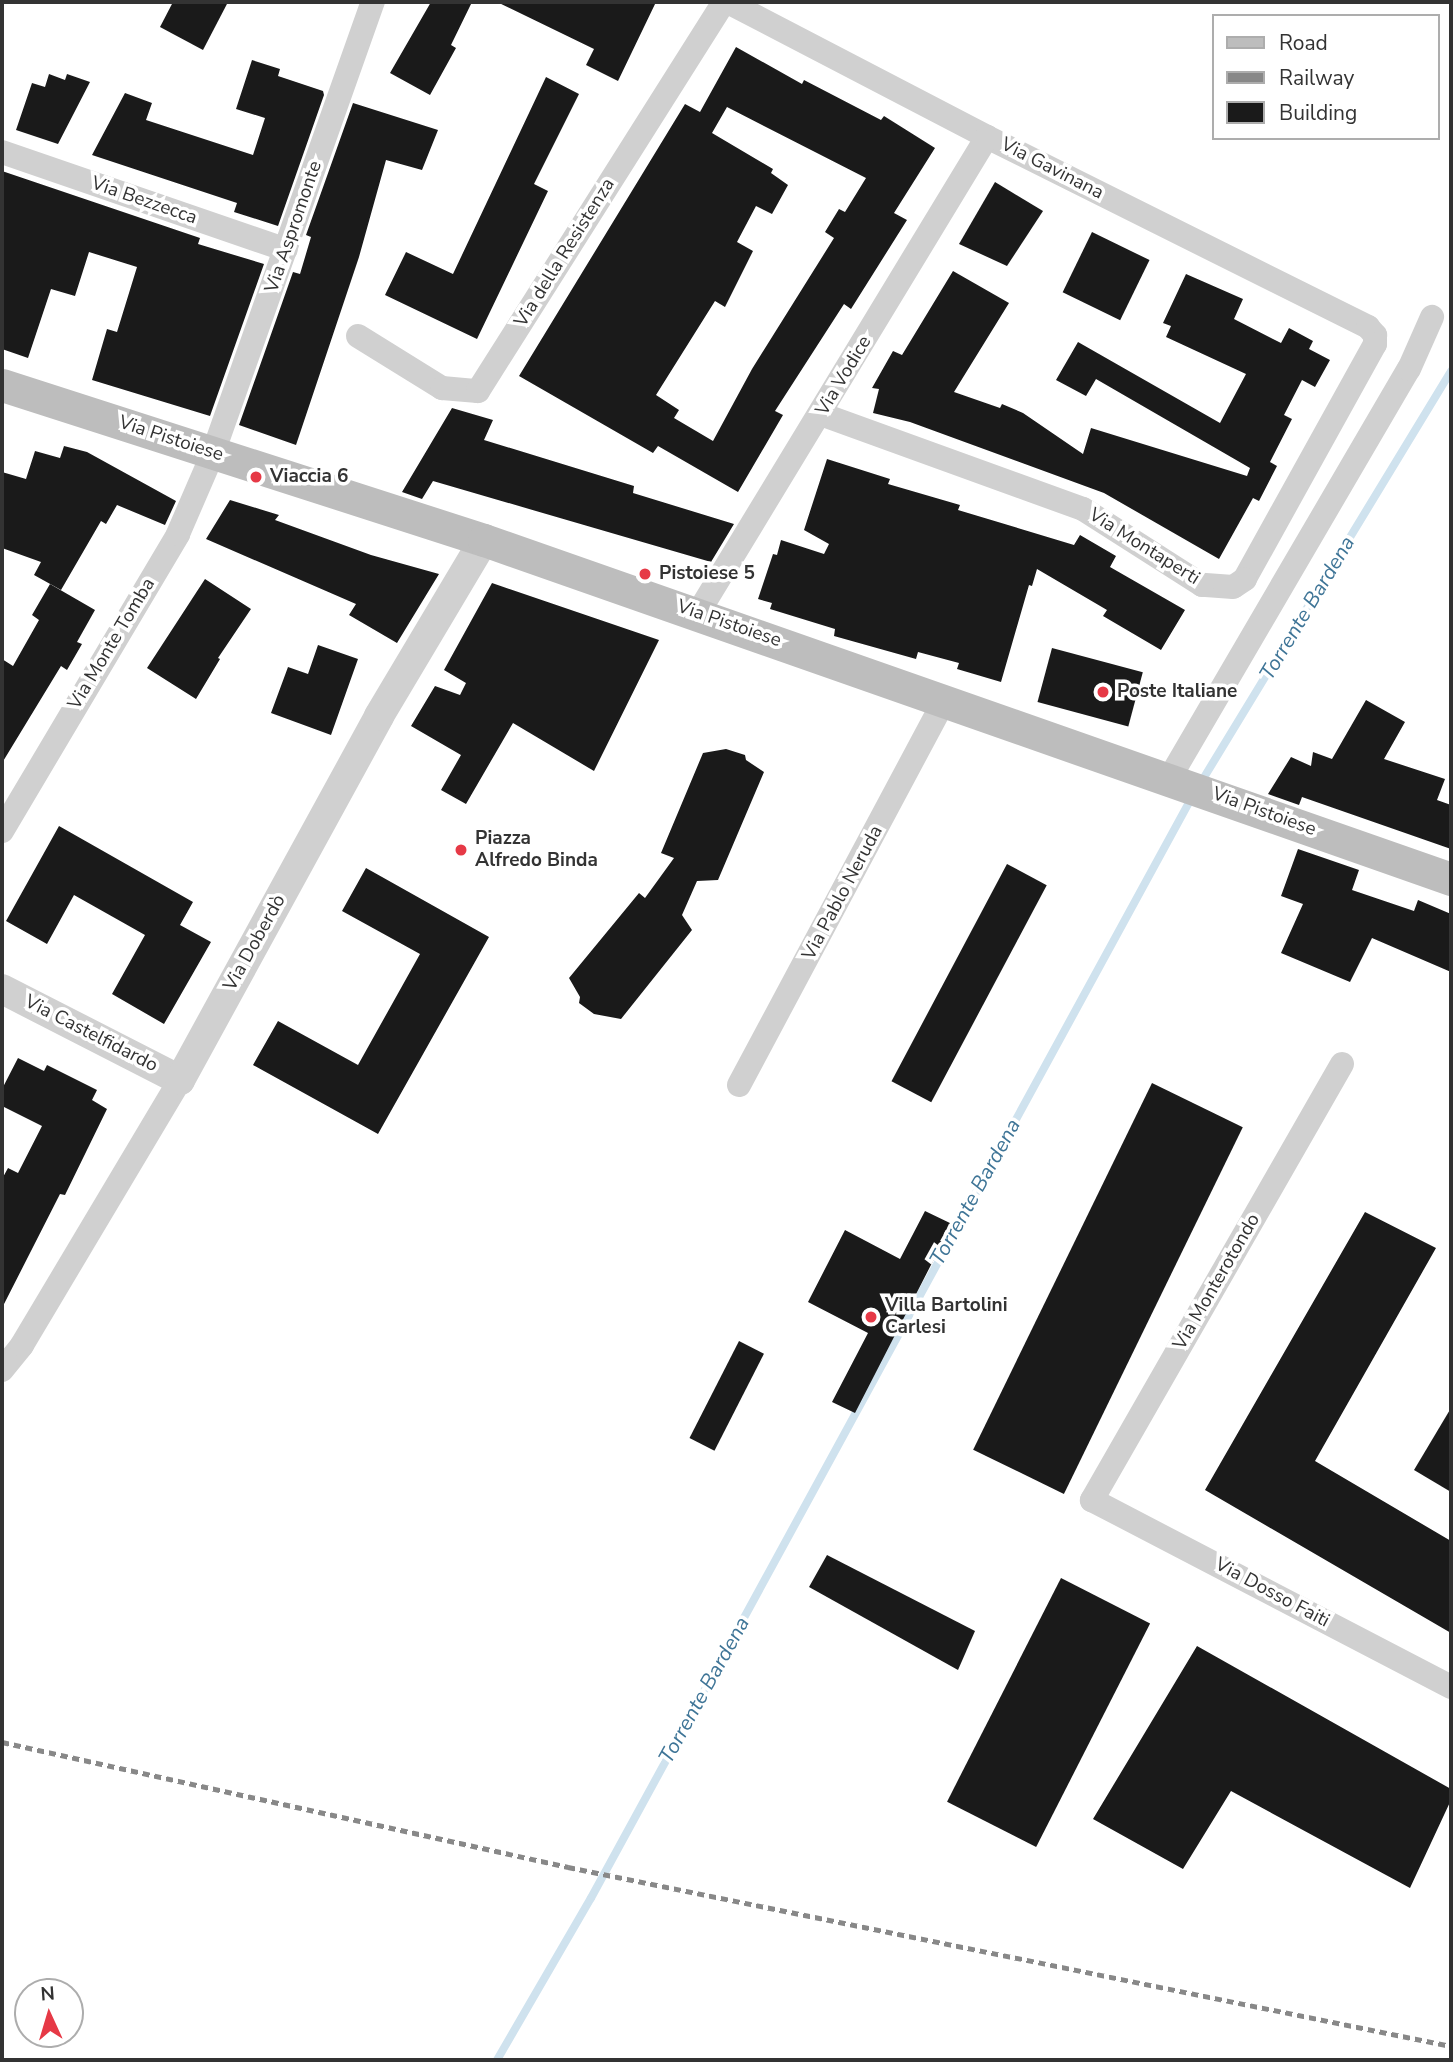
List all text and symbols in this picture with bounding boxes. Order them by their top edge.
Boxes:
legend [1212,14,1439,140]
text: Road [1279,29,1328,57]
text: Railway [1279,64,1354,92]
text: Building [1279,99,1357,127]
street label: Via Gavinana [997,133,1107,205]
street label: Via Aspromonte [261,158,327,296]
street label: Via Bezzecca [88,172,200,230]
street label: Via della Resistenza [510,174,620,332]
street label: Via Vodice [811,332,877,420]
street label: Via Pistoiese [116,411,226,467]
place label: Viaccia 6 [270,466,348,488]
marker: Viaccia 6 [248,469,264,485]
street label: Via Montaperti [1084,504,1204,590]
water label: Torrente Bardena [1254,531,1360,685]
place label: Pistoiese 5 [659,563,755,585]
marker: Pistoiese 5 [637,566,653,582]
street label: Via Monte Tomba [64,574,160,714]
street label: Via Pistoiese [674,596,784,652]
place label: Poste Italiane [1117,681,1237,703]
marker: Poste Italiane [1095,684,1111,700]
street label: Via Pistoiese [1209,783,1319,841]
street label: Via Pablo Neruda [798,822,888,964]
place label: Piazza Alfredo Binda [475,828,598,872]
marker: Piazza Alfredo Binda [453,842,469,858]
street label: Via Doberdò [219,891,291,995]
street label: Via Castelfidardo [21,991,161,1077]
water label: Torrente Bardena [924,1114,1026,1270]
street label: Via Monterotondo [1169,1210,1265,1354]
place label: Villa Bartolini Carlesi [885,1295,1007,1339]
marker: Villa Bartolini Carlesi [863,1309,879,1325]
street label: Via Dosso Faiti [1211,1553,1333,1633]
water label: Torrente Bardena [653,1612,755,1768]
north arrow [14,1978,84,2048]
text: N [40,1981,56,2008]

